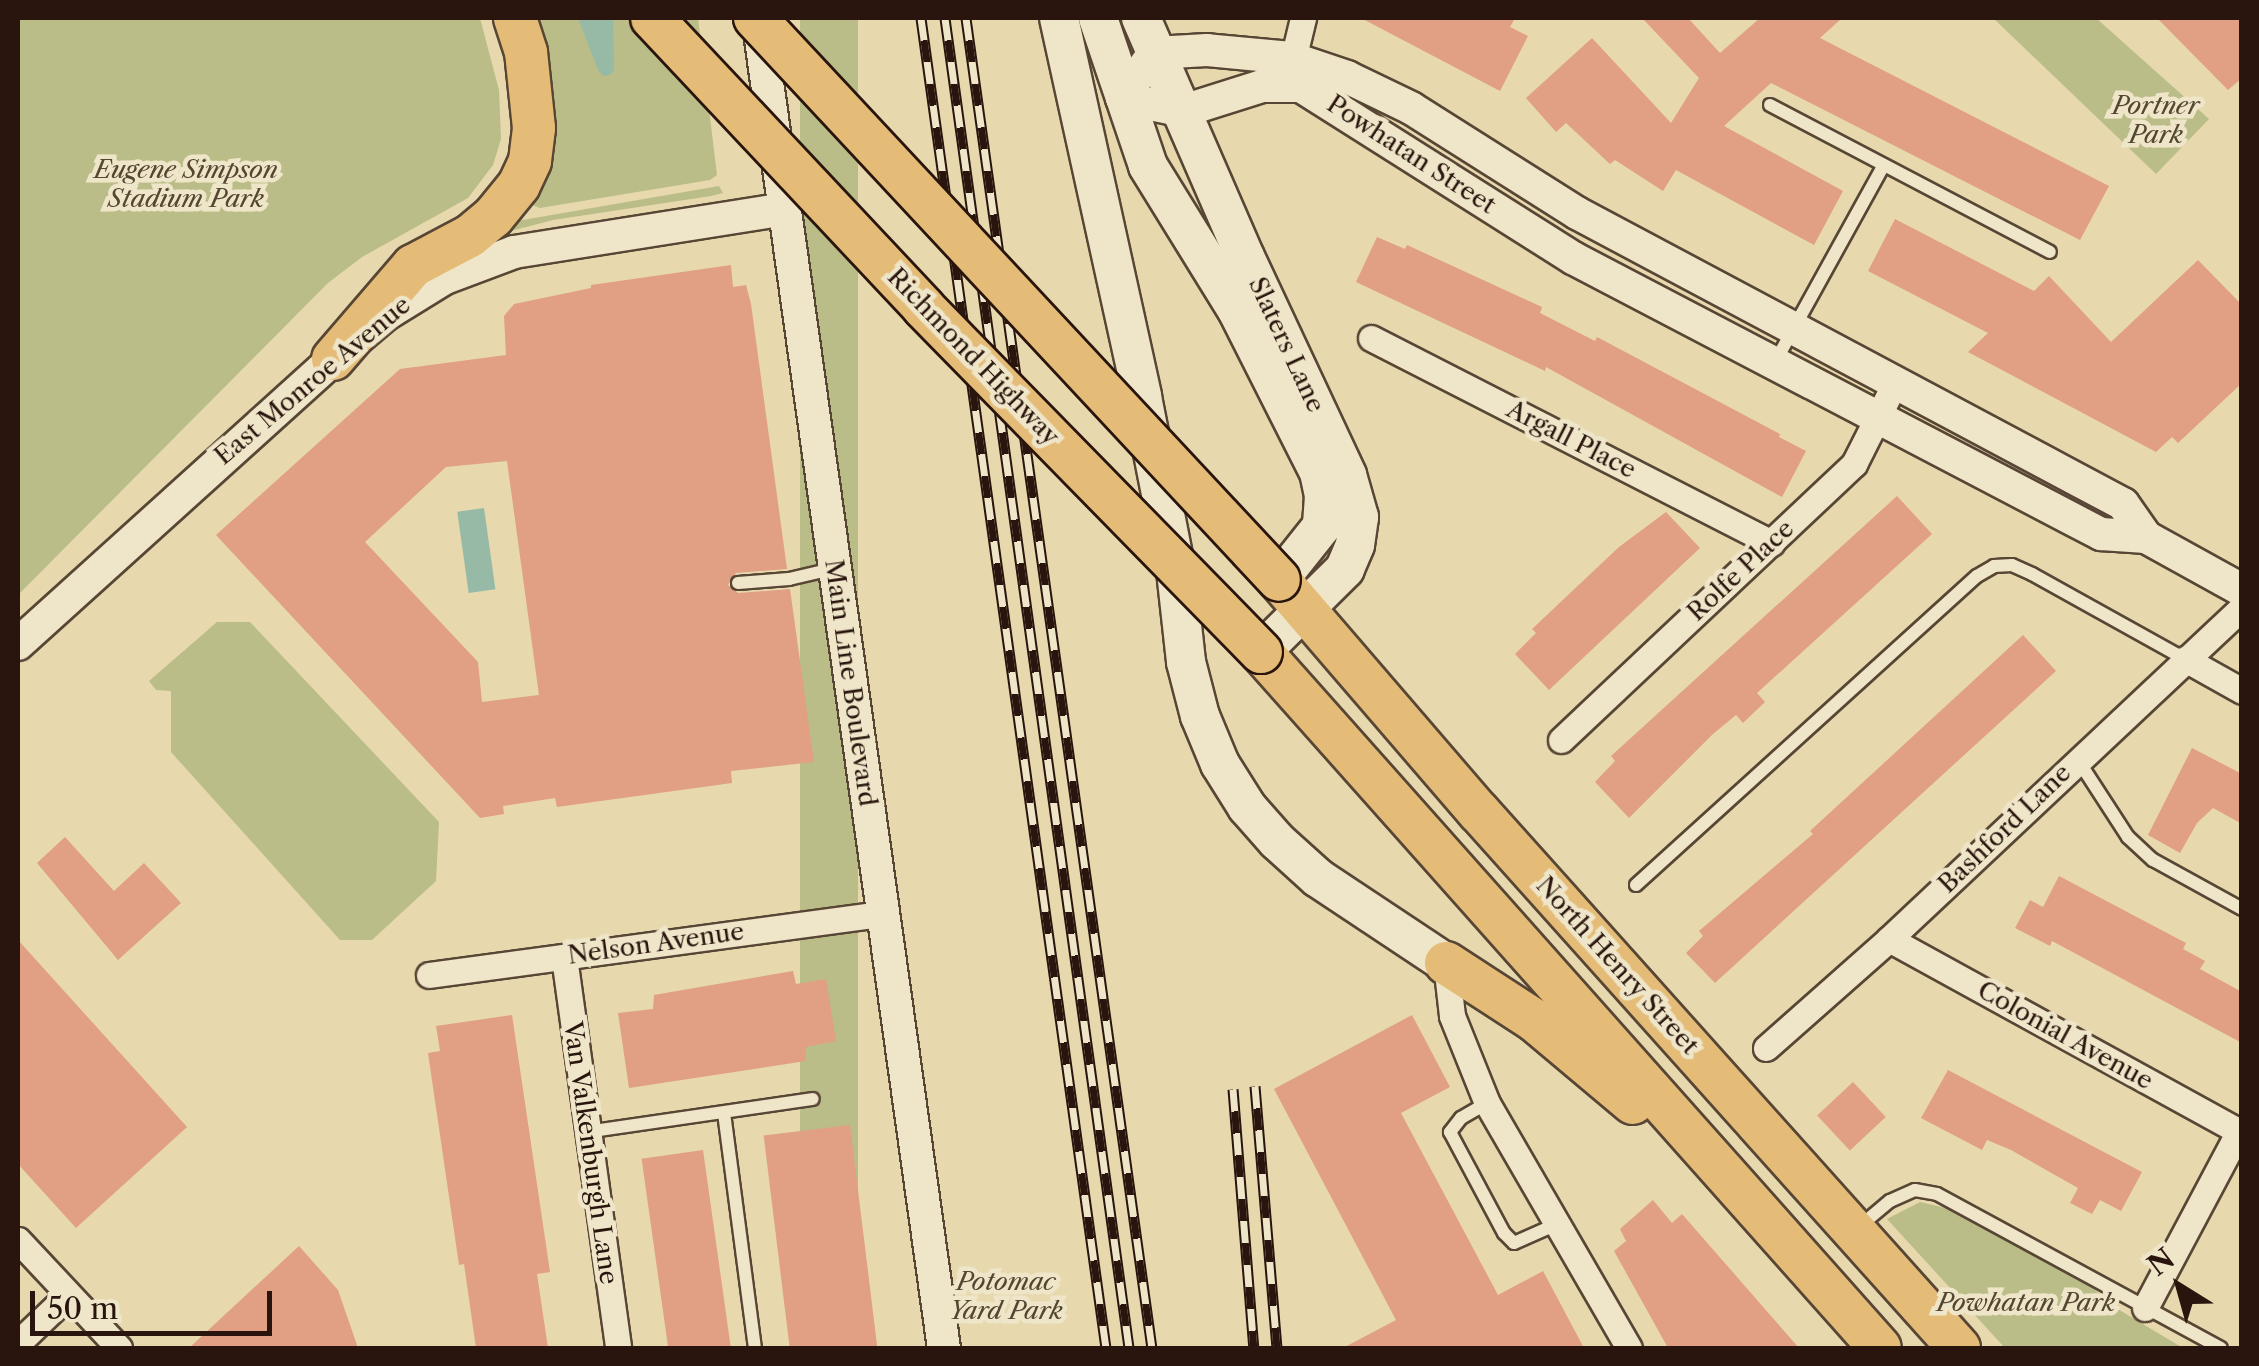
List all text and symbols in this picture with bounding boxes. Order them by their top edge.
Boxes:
street label: Powhatan Street [1321,89,1501,221]
park label: Portner Park [2112,92,2200,151]
park label: Eugene Simpson Stadium Park [94,156,278,215]
street label: Richmond Highway [881,262,1065,452]
street label: Slaters Lane [1242,273,1330,417]
street label: East Monroe Avenue [209,290,417,472]
street label: Argall Place [1501,395,1641,485]
street label: Rolfe Place [1682,514,1800,628]
street label: Main Line Boulevard [818,558,882,808]
street label: Bashford Lane [1933,758,2077,900]
street label: North Henry Street [1529,871,1705,1061]
street label: Nelson Avenue [565,917,747,971]
street label: Colonial Avenue [1972,975,2158,1097]
street label: Van Valkenburgh Lane [557,1019,623,1287]
north arrow [2129,1236,2229,1336]
text: N [2141,1241,2181,1283]
park label: Potomac Yard Park [949,1268,1063,1327]
scale bar [35,1271,278,1333]
park label: Powhatan Park [1937,1288,2115,1318]
text: 50 m [47,1290,118,1327]

